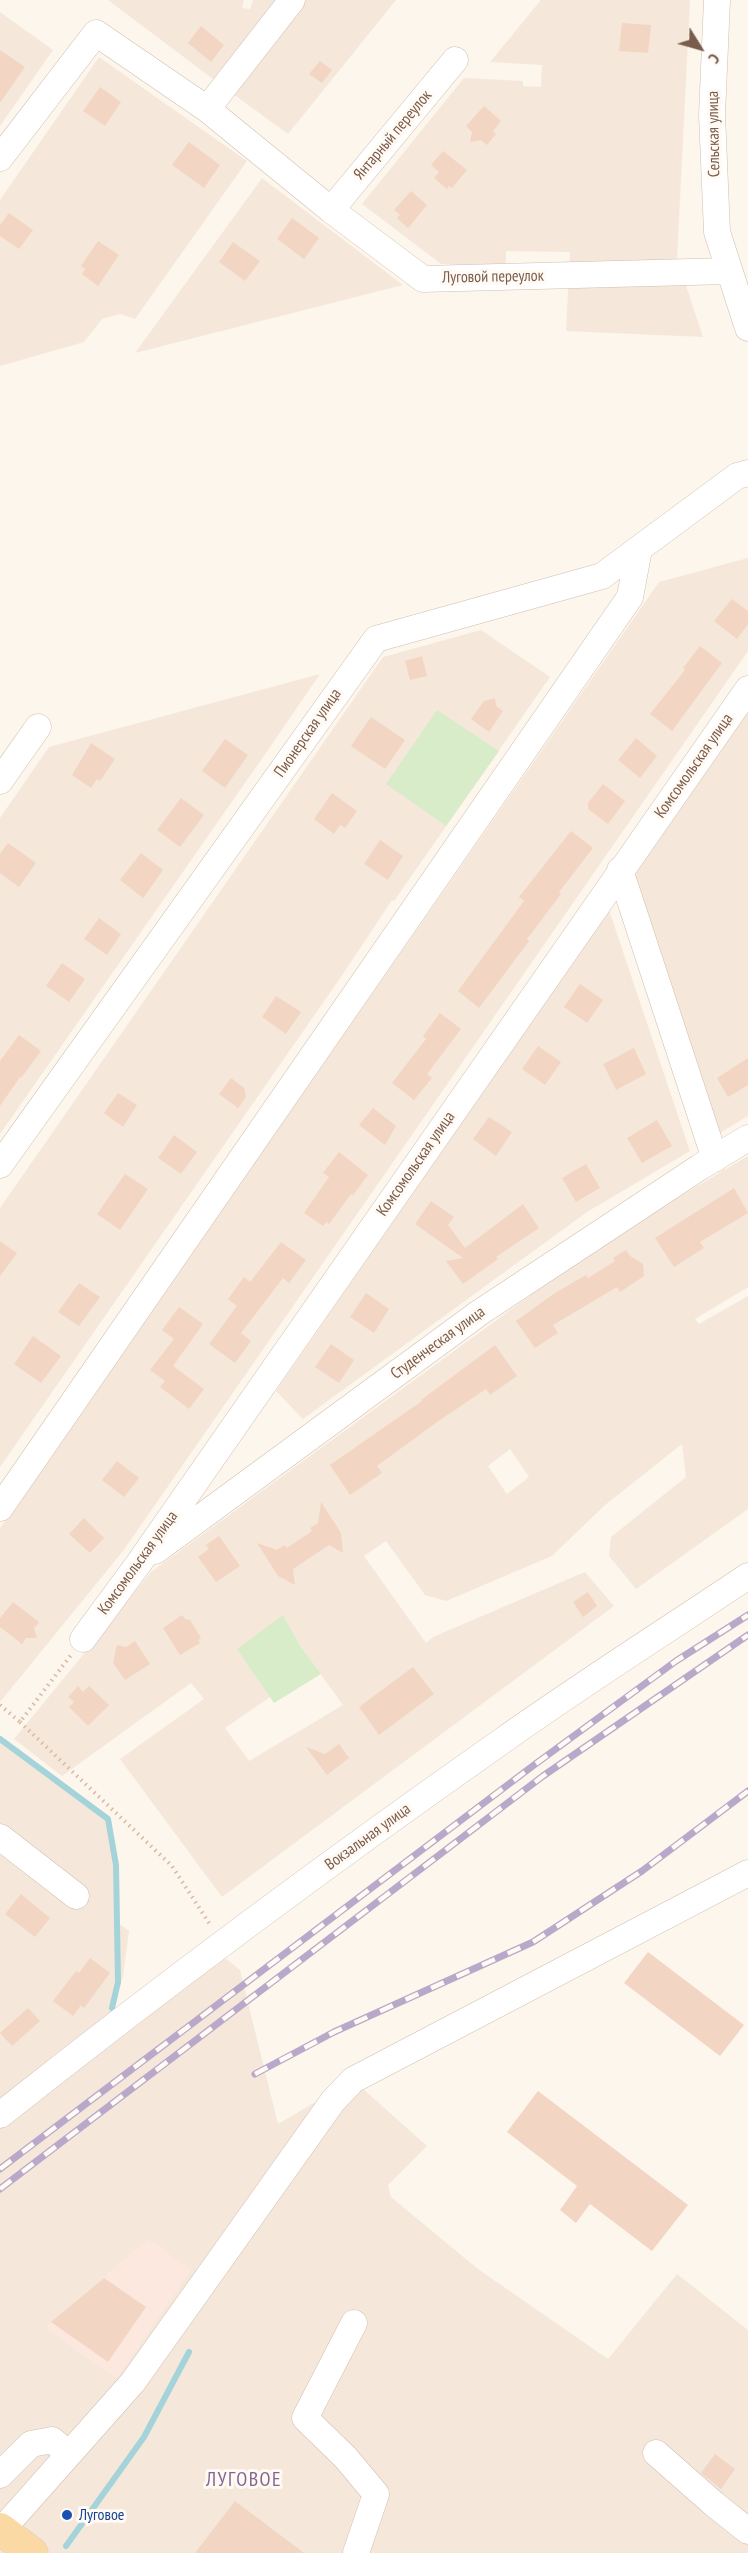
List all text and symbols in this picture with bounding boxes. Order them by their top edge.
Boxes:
north arrow [670,18,730,78]
text: С [704,50,725,68]
street label: Янтарный переулок [350,86,436,184]
street label: Сельская улица [704,91,724,177]
street label: Луговой переулок [442,267,544,287]
street label: Пионерская улица [270,685,346,781]
street label: Комсомольская улица [651,710,737,822]
street label: Комсомольская улица [373,1108,459,1220]
street label: Студенческая улица [387,1302,489,1384]
street label: Комсомольская улица [94,1508,182,1618]
street label: Вокзальная улица [322,1800,414,1874]
district label: ЛУГОВОЕ [206,2468,282,2492]
place label: Луговое [79,2505,124,2525]
marker: Луговое [60,2508,74,2522]

